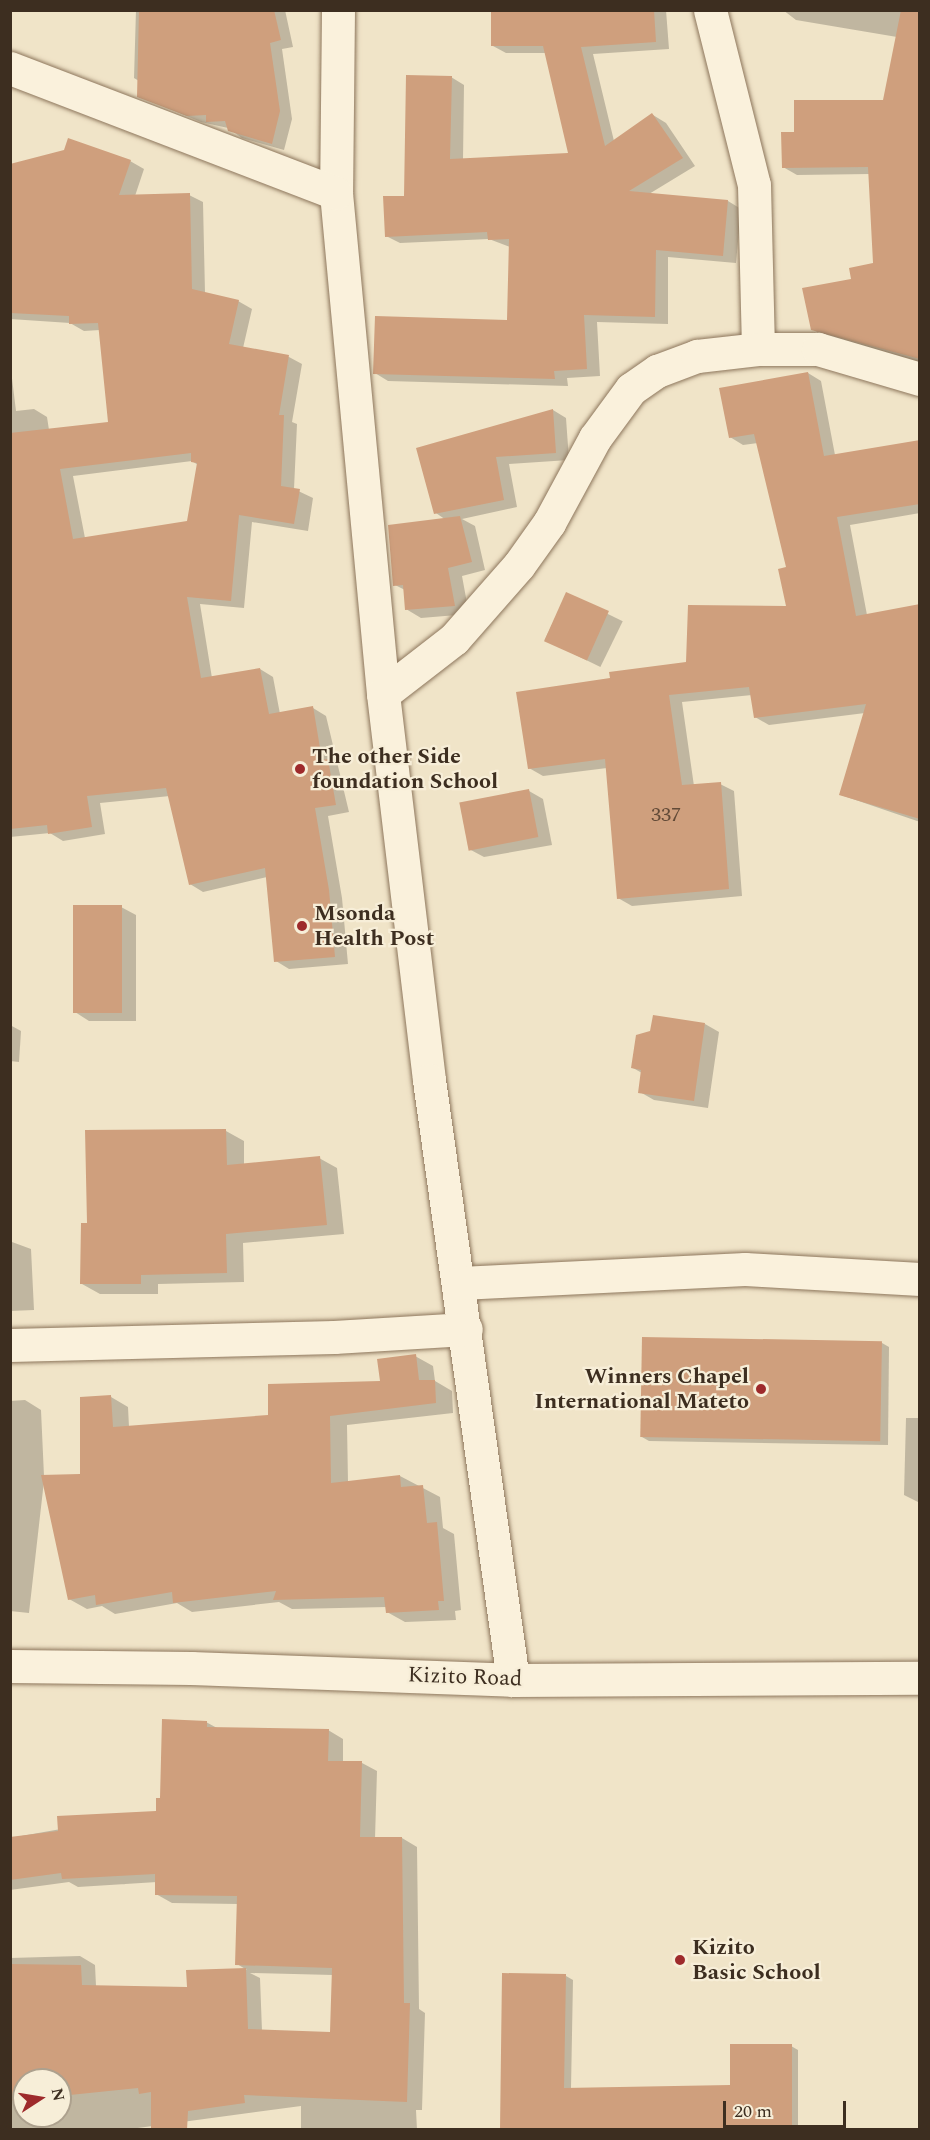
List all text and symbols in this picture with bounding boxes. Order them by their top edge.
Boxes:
place label: The other Side foundation School [312,743,498,794]
marker: The other Side foundation School [293,762,307,776]
house number: 337 [651,803,681,827]
place label: Msonda Health Post [314,900,434,951]
marker: Msonda Health Post [295,919,309,933]
place label: Winners Chapel International Mateto [535,1363,749,1414]
marker: Winners Chapel International Mateto [754,1382,768,1396]
street label: Kizito Road [407,1662,523,1692]
place label: Kizito Basic School [692,1934,821,1986]
marker: Kizito Basic School [673,1953,687,1967]
north arrow [12,2068,72,2128]
text: N [45,2086,71,2104]
scale bar [726,2089,849,2127]
text: 20 m [734,2098,772,2125]

